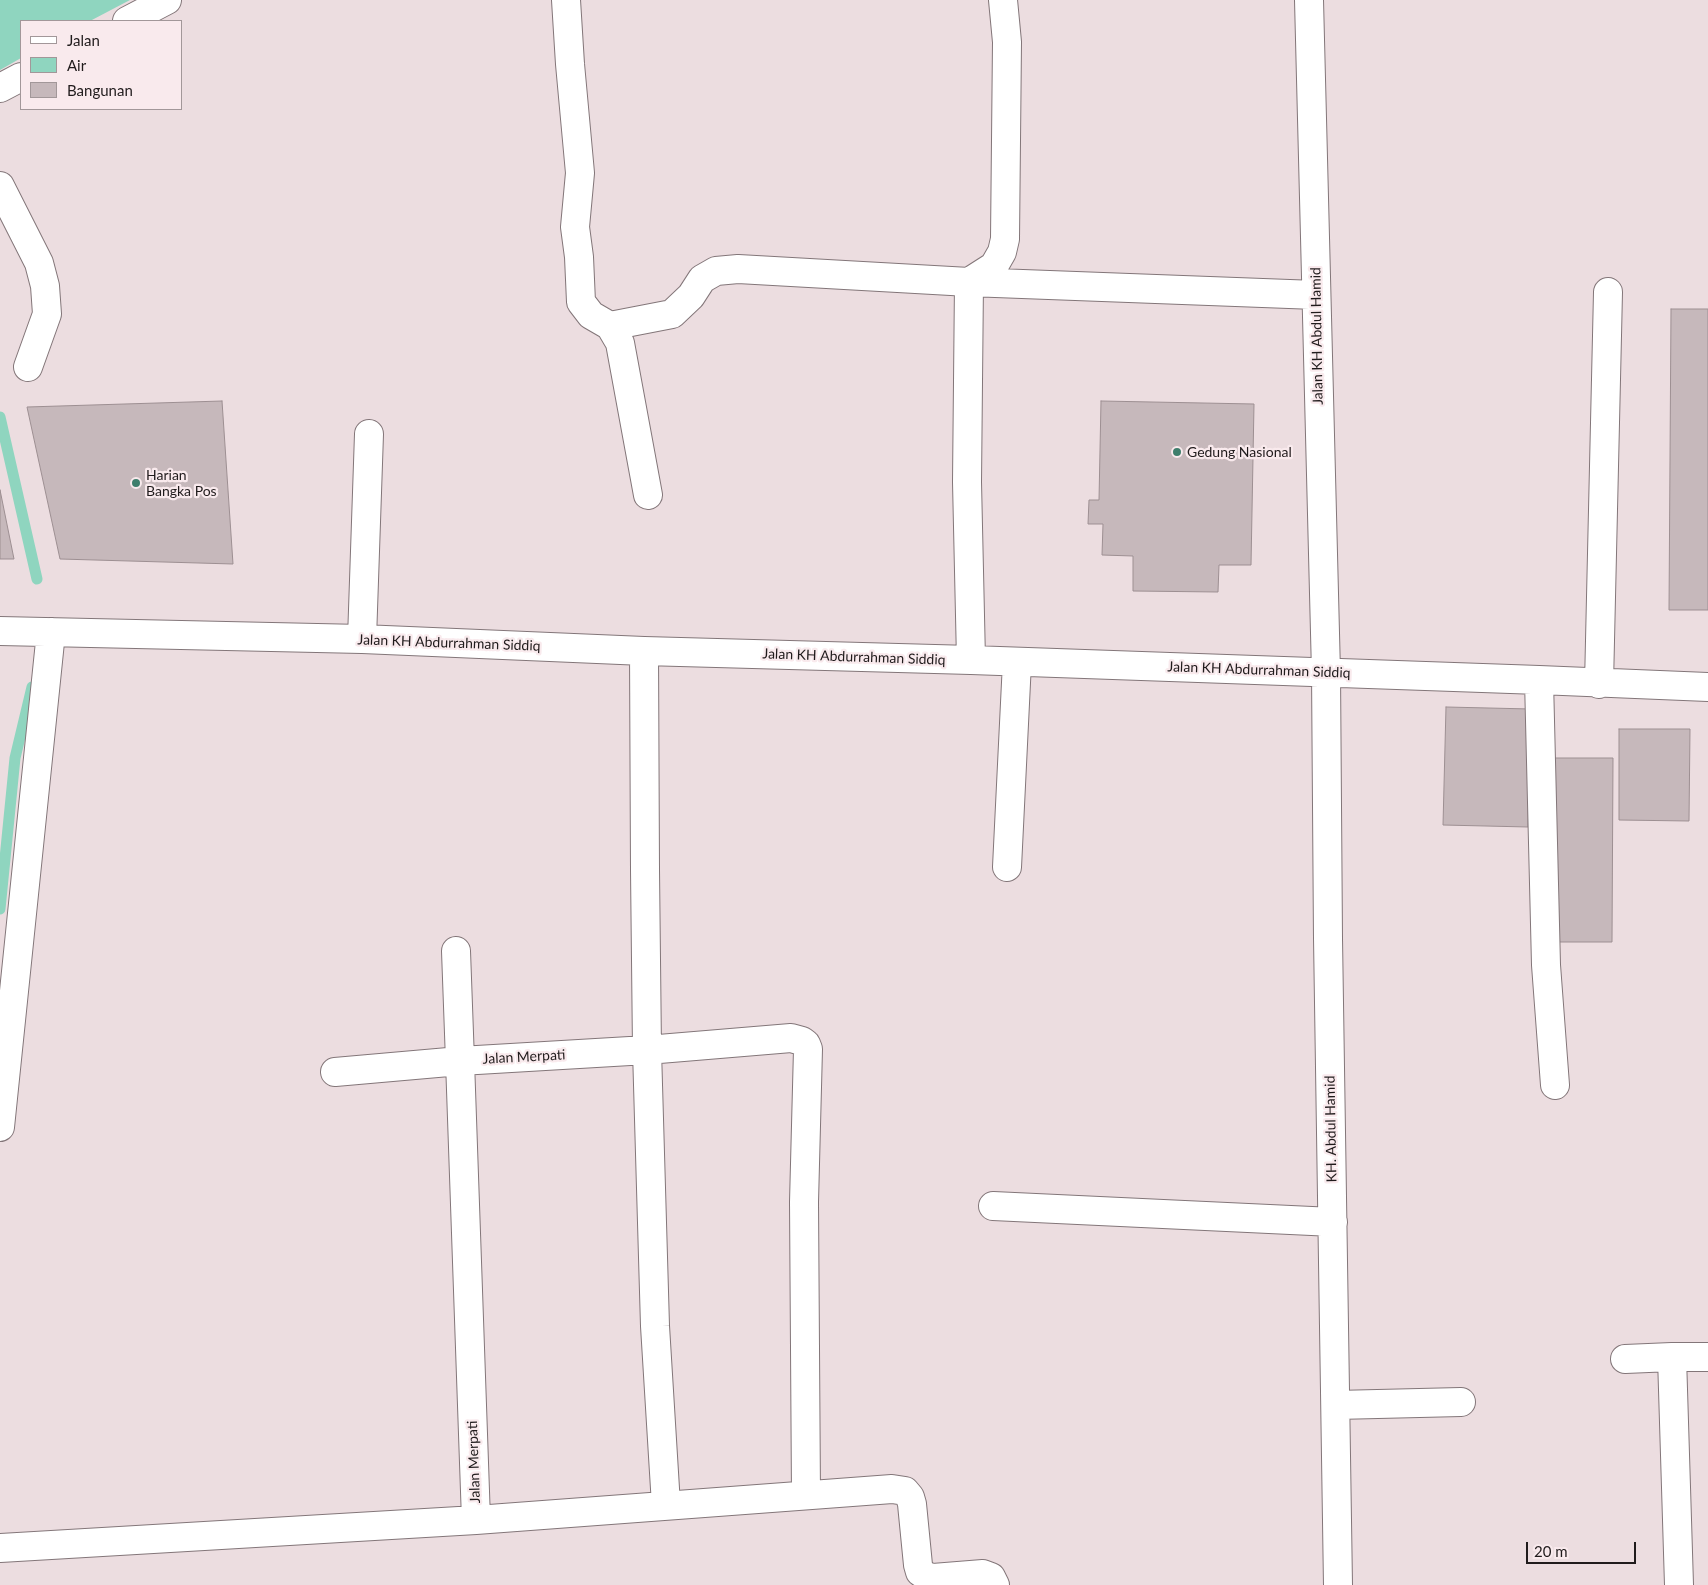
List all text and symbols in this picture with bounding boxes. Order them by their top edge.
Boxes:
legend [20,20,182,110]
text: Jalan [67,31,100,49]
text: Air [67,56,86,74]
text: Bangunan [67,81,133,99]
street label: Jalan KH Abdul Hamid [1307,267,1327,405]
place label: Gedung Nasional [1187,444,1292,460]
marker: Gedung Nasional [1171,446,1183,458]
place label: Harian Bangka Pos [146,467,217,500]
marker: Harian Bangka Pos [130,477,142,489]
street label: Jalan KH Abdurrahman Siddiq [357,631,541,655]
street label: Jalan KH Abdurrahman Siddiq [762,645,946,669]
street label: Jalan KH Abdurrahman Siddiq [1167,658,1351,682]
street label: Jalan Merpati [482,1046,566,1068]
street label: KH. Abdul Hamid [1322,1075,1340,1183]
street label: Jalan Merpati [464,1420,484,1504]
scale bar [1528,1532,1638,1564]
text: 20 m [1534,1542,1568,1560]

